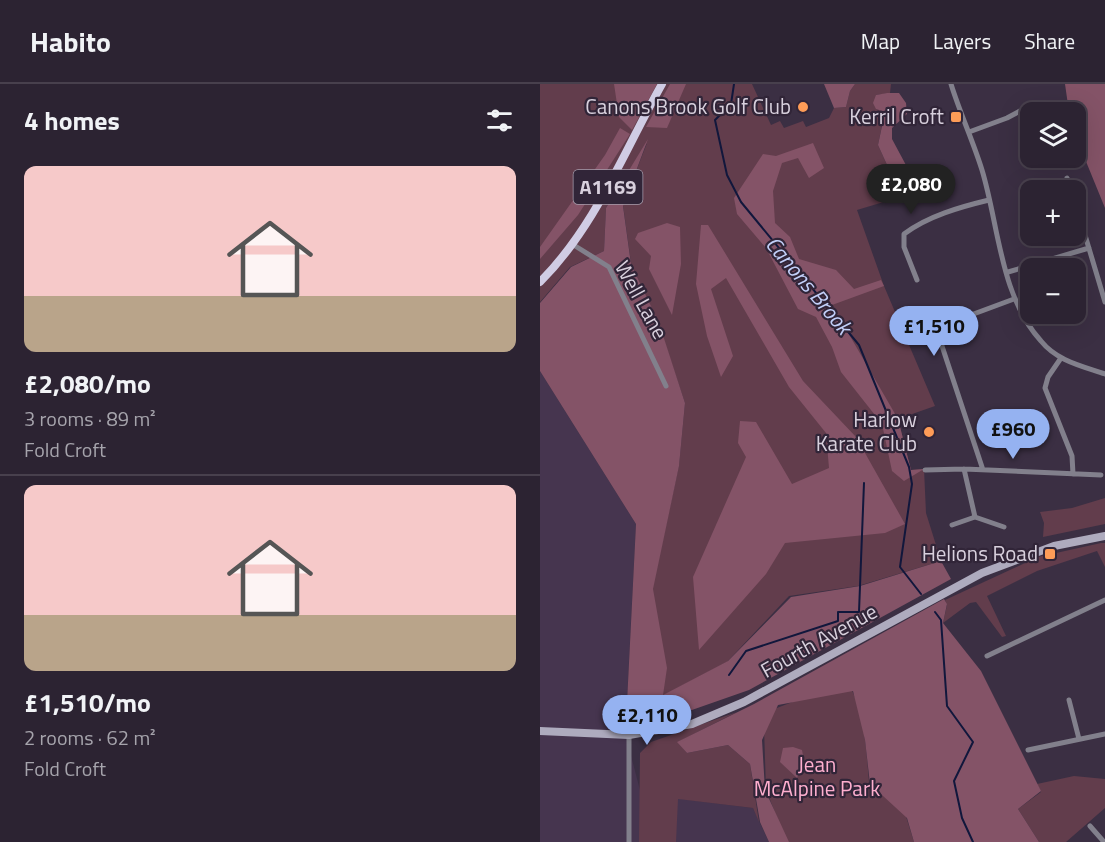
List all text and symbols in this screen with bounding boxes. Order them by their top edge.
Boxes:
text: Habito [30,20,111,63]
text: Map [861,25,900,57]
text: Layers [933,25,991,57]
text: Share [1024,25,1075,57]
place label: Canons Brook Golf Club [585,90,791,122]
marker: Canons Brook Golf Club [796,100,810,114]
place label: Kerril Croft [849,100,945,132]
text: 4 homes [24,101,120,140]
map controls [1020,102,1086,324]
button: layers [1020,102,1086,168]
icon: filters [483,104,516,137]
marker: Kerril Croft [949,110,963,124]
pin: £2,080 [862,164,960,215]
text: £2,080 [880,168,942,199]
road number: A1169 [574,170,643,204]
button: + [1020,180,1086,246]
icon: home [216,205,324,313]
water label: Canons Brook [757,228,862,344]
street label: Well Lane [607,254,677,345]
button: − [1020,258,1086,324]
pin: £1,510 [885,306,983,357]
text: £1,510 [903,310,965,341]
text: £2,080/mo [24,364,151,403]
text: 3 rooms · 89 m² [24,403,156,434]
place label: Harlow Karate Club [816,403,917,459]
pin: £960 [977,409,1049,460]
text: £960 [991,413,1035,444]
marker: Harlow Karate Club [922,425,936,439]
text: Fold Croft [24,434,106,465]
icon: home [216,524,324,632]
place label: Helions Road [922,537,1038,569]
marker: Helions Road [1043,547,1057,561]
street label: Fourth Avenue [754,595,883,685]
text: £1,510/mo [24,683,151,722]
pin: £2,110 [598,695,696,746]
text: £2,110 [616,699,678,730]
text: 2 rooms · 62 m² [24,722,156,753]
park label: Jean McAlpine Park [754,748,880,804]
text: Fold Croft [24,753,106,784]

